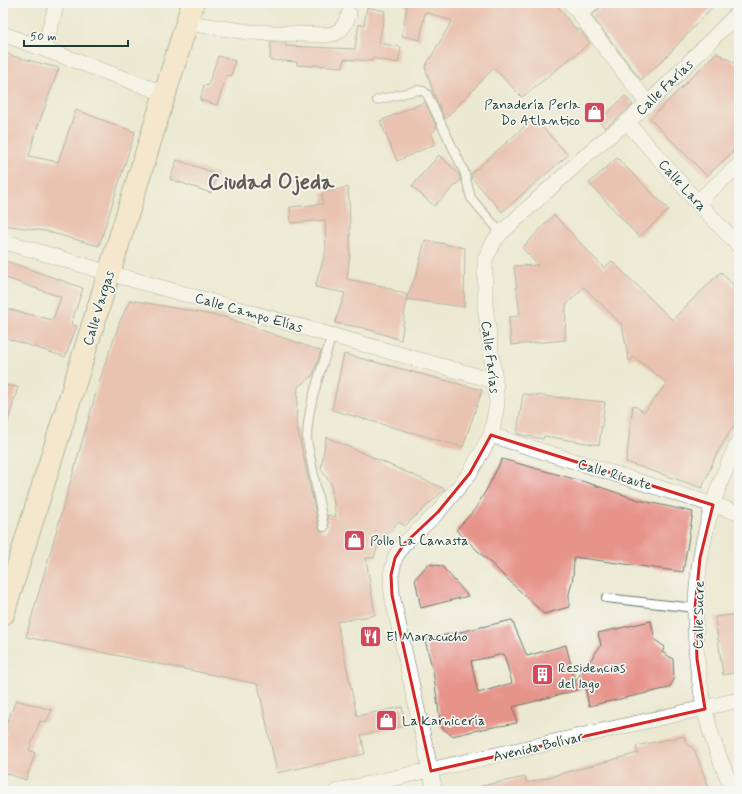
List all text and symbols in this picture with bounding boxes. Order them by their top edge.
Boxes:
scale bar [24,22,128,48]
text: 50 m [30,29,57,45]
street label: Calle Farías [632,56,697,119]
place label: Panadería Perla Do Atlantico [484,96,581,130]
shop icon: Panadería Perla Do Atlantico [582,99,608,125]
street label: Calle Lara [654,156,710,215]
district label: Ciudad Ojeda [208,169,335,197]
street label: Calle Vargas [79,269,120,348]
street label: Calle Campo Elías [193,289,305,337]
street label: Calle Farías [477,320,503,394]
street label: Calle Ricaute [575,455,654,495]
shop icon: Pollo La Canasta [342,527,368,553]
place label: Pollo La Canasta [370,532,469,550]
street label: Calle Sucre [689,581,709,649]
restaurant icon: El Maracucho [358,623,384,649]
place label: El Maracucho [386,628,468,646]
place label: Residencias del lago [558,659,626,693]
building icon: Residencias del lago [529,662,555,688]
shop icon: La Karnicería [374,707,400,733]
place label: La Karnicería [402,712,485,730]
street label: Avenida Bolívar [491,728,585,766]

